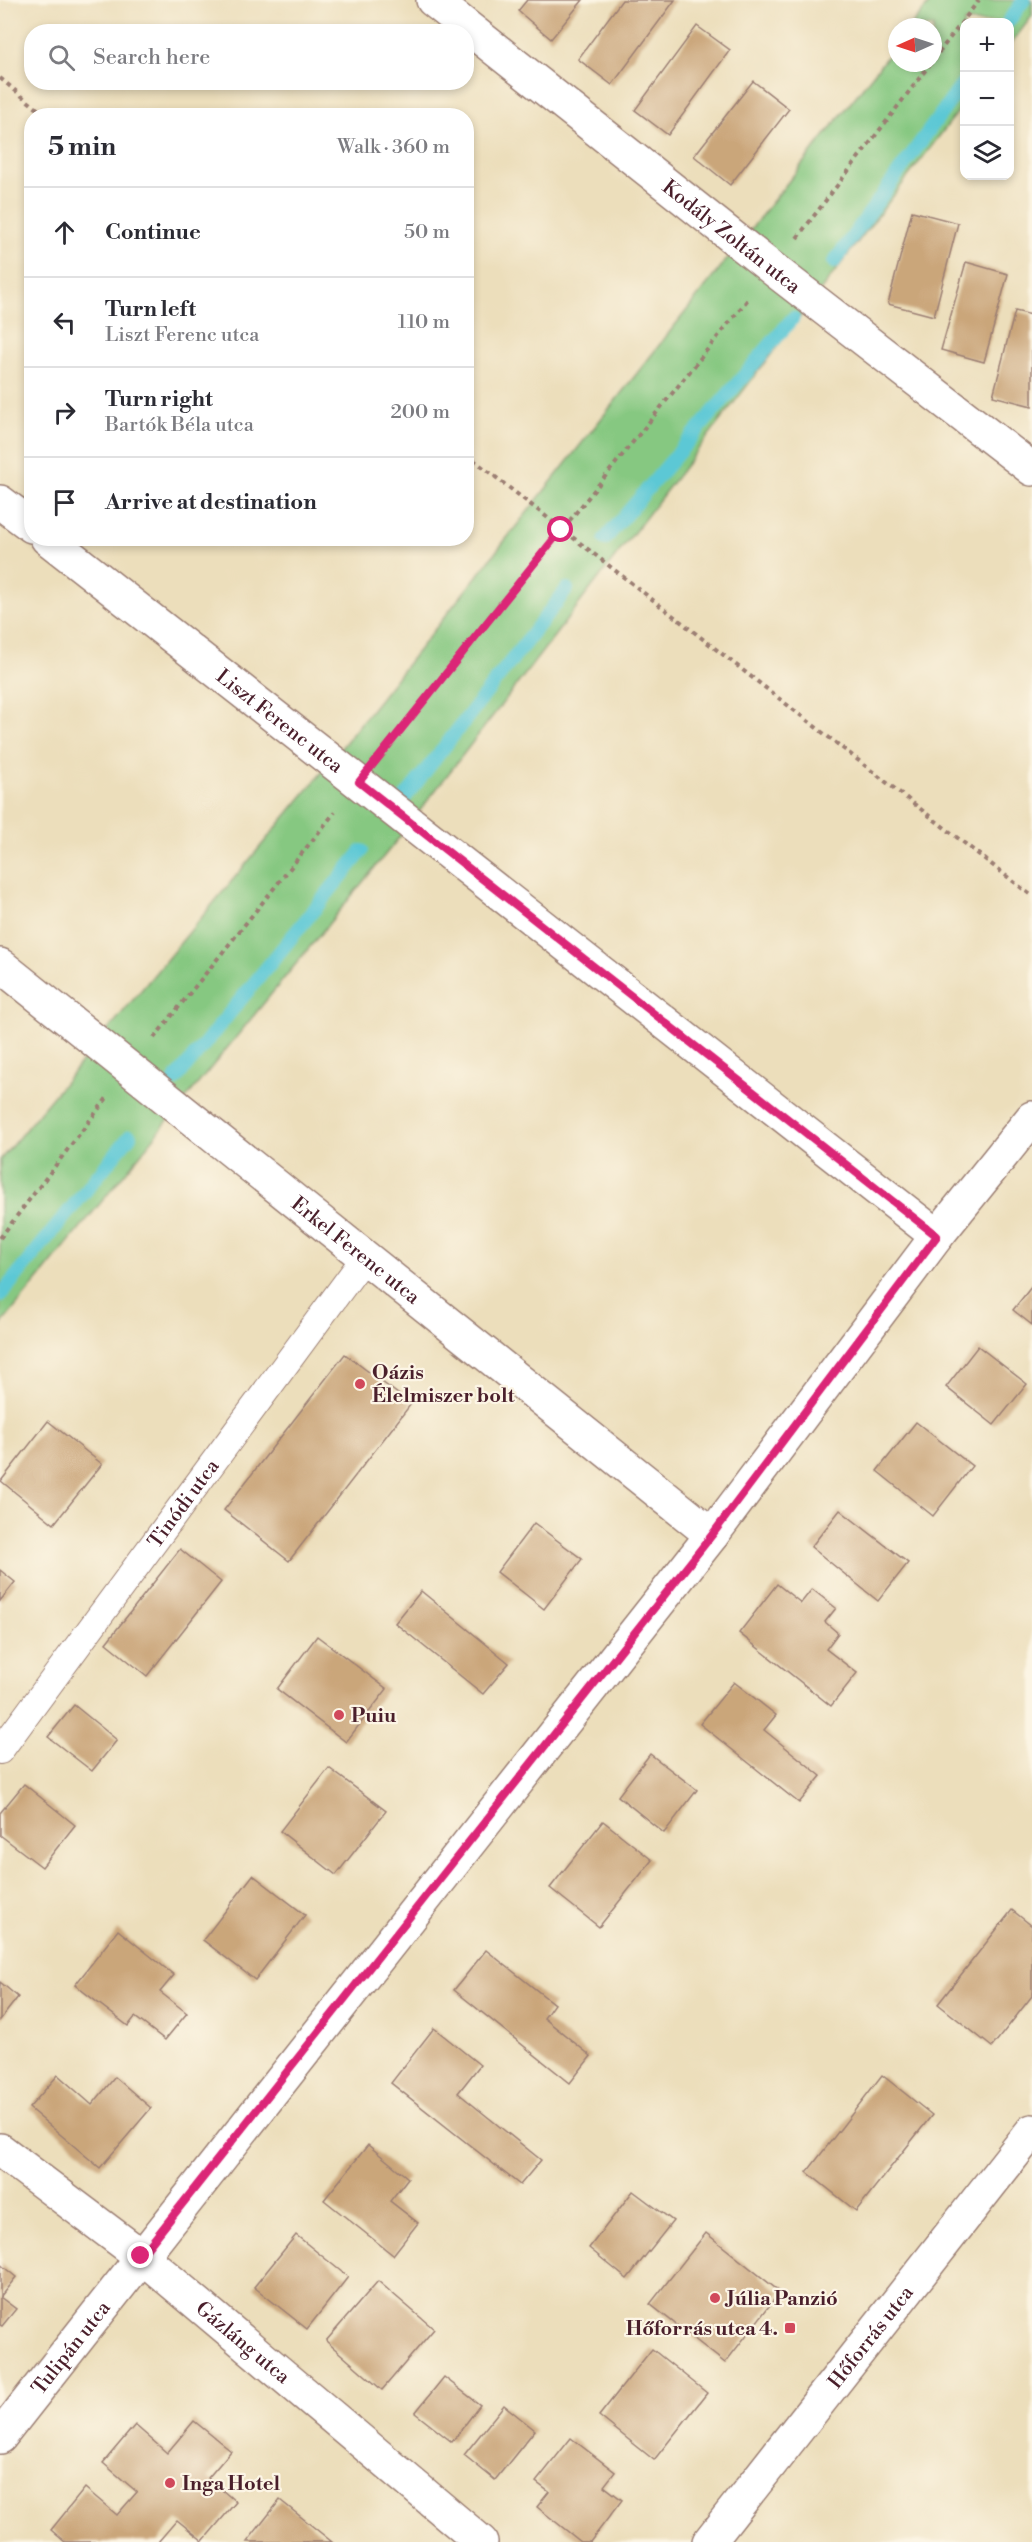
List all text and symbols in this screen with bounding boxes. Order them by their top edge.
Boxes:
north arrow [888,18,942,72]
map controls [960,18,1014,180]
button: + [960,18,1014,72]
search box [24,24,474,90]
icon: search [45,41,78,74]
text: Search here [93,44,210,71]
button: − [960,72,1014,126]
button: layers [960,126,1014,180]
text: 5 min [48,131,116,163]
text: Walk · 360 m [337,135,450,160]
street label: Kodály Zoltán utca [657,175,806,300]
icon: ahead [48,216,81,249]
text: Continue [105,219,201,246]
text: 50 m [404,220,450,245]
text: Turn left [105,296,196,323]
icon: left [48,306,81,339]
text: 110 m [398,310,450,335]
text: Liszt Ferenc utca [105,323,259,348]
text: Turn right [105,386,213,413]
icon: right [48,396,81,429]
text: 200 m [390,400,450,425]
text: Bartók Béla utca [105,413,254,438]
icon: arrive [48,486,81,519]
text: Arrive at destination [105,489,317,516]
route start [547,516,573,542]
street label: Liszt Ferenc utca [210,664,348,780]
street label: Erkel Ferenc utca [286,1192,425,1311]
place label: Oázis Élelmiszer bolt [372,1361,516,1409]
marker: Oázis Élelmiszer bolt [353,1377,367,1391]
street label: Tinódi utca [143,1454,226,1554]
place label: Puiu [351,1704,397,1729]
marker: Puiu [332,1708,346,1722]
route end [127,2242,153,2268]
street label: Hőforrás utca [823,2280,920,2394]
place label: Júlia Panzió [724,2287,838,2312]
marker: Júlia Panzió [708,2291,722,2305]
street label: Tulipán utca [27,2296,117,2400]
street label: Gázláng utca [190,2296,295,2390]
place label: Hőforrás utca 4. [626,2317,778,2342]
marker: Hőforrás utca 4. [783,2321,797,2335]
place label: Inga Hotel [182,2472,281,2497]
marker: Inga Hotel [163,2476,177,2490]

